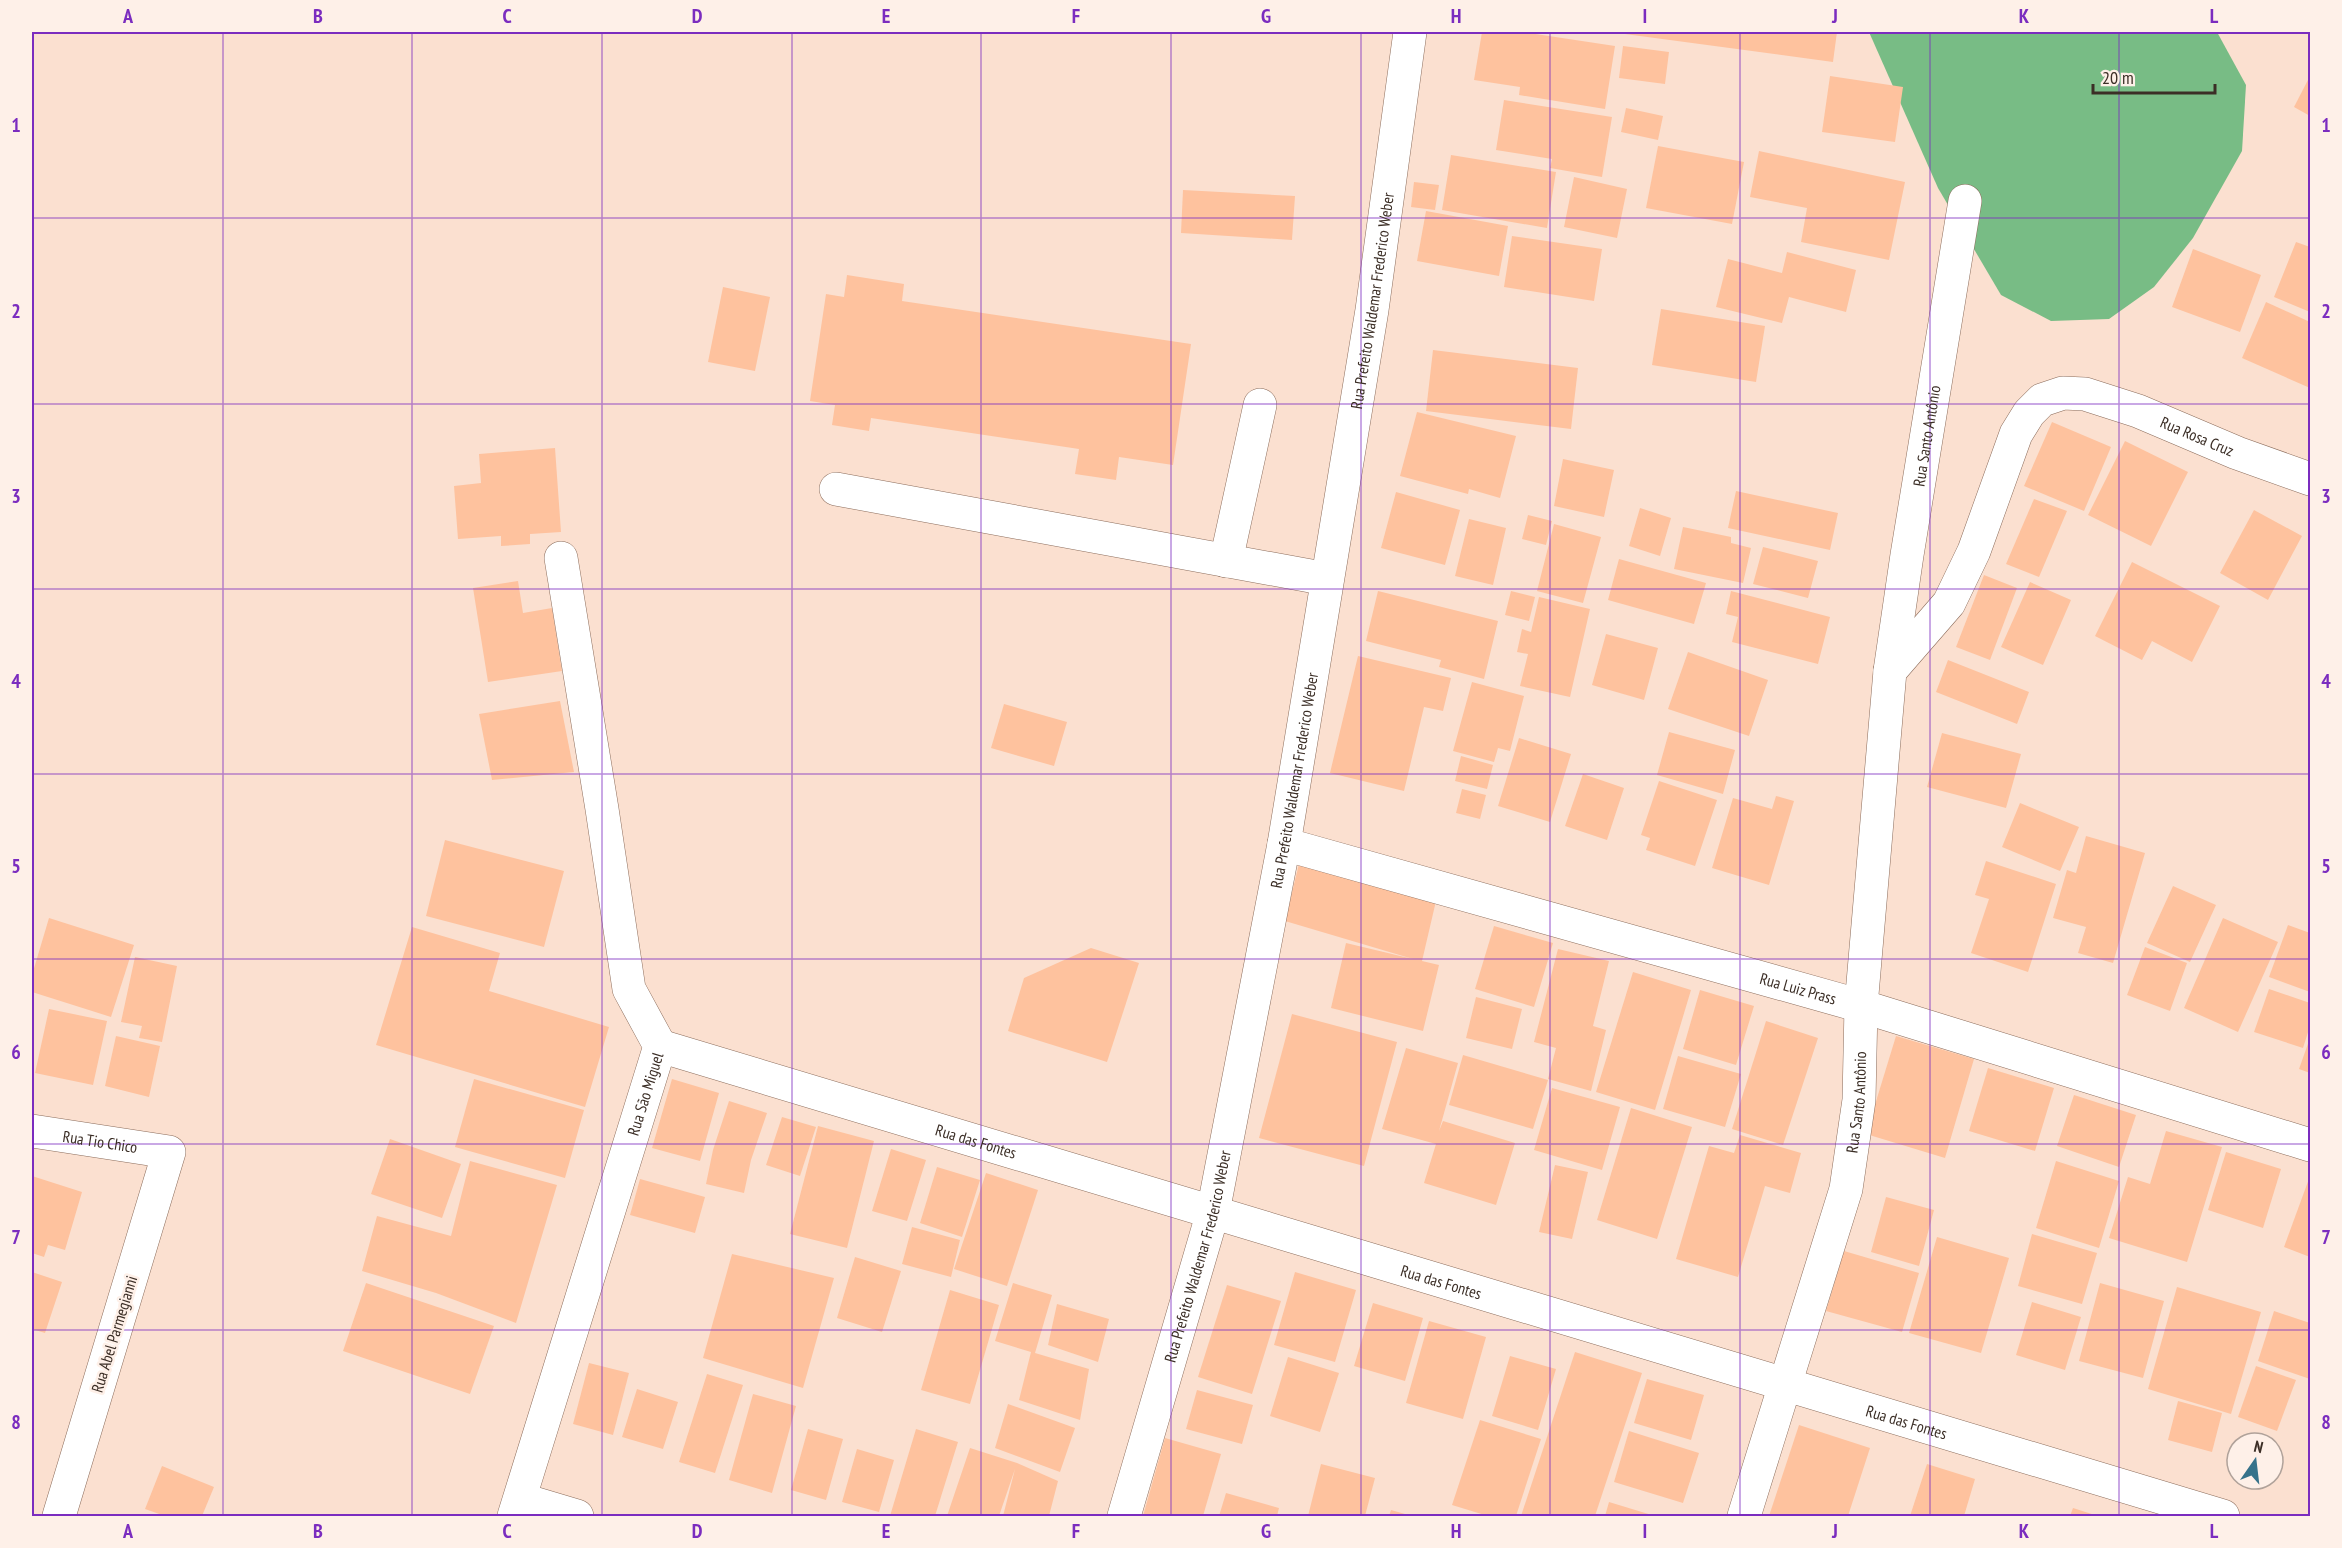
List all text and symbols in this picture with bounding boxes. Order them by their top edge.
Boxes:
text: A [122,3,134,29]
text: B [313,3,323,29]
text: C [502,3,512,29]
text: D [692,3,703,29]
text: E [882,3,890,29]
text: F [1072,3,1080,29]
text: G [1261,3,1271,29]
text: H [1451,3,1461,29]
text: I [1643,3,1647,29]
text: J [1831,3,1838,29]
text: K [2019,3,2030,29]
text: L [2210,3,2219,29]
scale bar [2093,57,2214,95]
text: 20 m [2102,66,2134,89]
text: 1 [11,112,21,138]
text: 1 [2321,112,2331,138]
street label: Rua Prefeito Waldemar Frederico Weber [1346,191,1398,410]
text: 2 [11,298,21,324]
text: 2 [2321,298,2331,324]
street label: Rua Santo Antônio [1908,384,1945,488]
street label: Rua Rosa Cruz [2157,412,2237,461]
text: 3 [11,483,21,509]
text: 3 [2321,483,2331,509]
text: 4 [11,668,21,694]
text: 4 [2321,668,2331,694]
street label: Rua Prefeito Waldemar Frederico Weber [1266,670,1322,890]
text: 5 [11,853,21,879]
text: 5 [2321,853,2331,879]
street label: Rua Luiz Prass [1758,968,1839,1009]
text: 6 [11,1039,21,1065]
text: 6 [2321,1039,2331,1065]
street label: Rua São Miguel [623,1050,667,1138]
street label: Rua Santo Antônio [1841,1051,1870,1154]
street label: Rua das Fontes [933,1119,1019,1163]
street label: Rua Tio Chico [62,1126,139,1157]
street label: Rua Prefeito Waldemar Frederico Weber [1160,1148,1235,1365]
text: 7 [11,1224,21,1250]
text: 7 [2321,1224,2331,1250]
street label: Rua das Fontes [1398,1260,1484,1303]
street label: Rua Abel Parmegianni [87,1273,141,1395]
street label: Rua das Fontes [1864,1400,1949,1443]
text: 8 [11,1409,21,1435]
text: 8 [2321,1409,2331,1435]
north arrow [2225,1431,2285,1491]
text: N [2252,1436,2265,1457]
text: A [122,1518,134,1544]
text: B [313,1518,323,1544]
text: C [502,1518,512,1544]
text: D [692,1518,703,1544]
text: E [882,1518,890,1544]
text: F [1072,1518,1080,1544]
text: G [1261,1518,1271,1544]
text: H [1451,1518,1461,1544]
text: I [1643,1518,1647,1544]
text: J [1831,1518,1838,1544]
text: K [2019,1518,2030,1544]
text: L [2210,1518,2219,1544]

